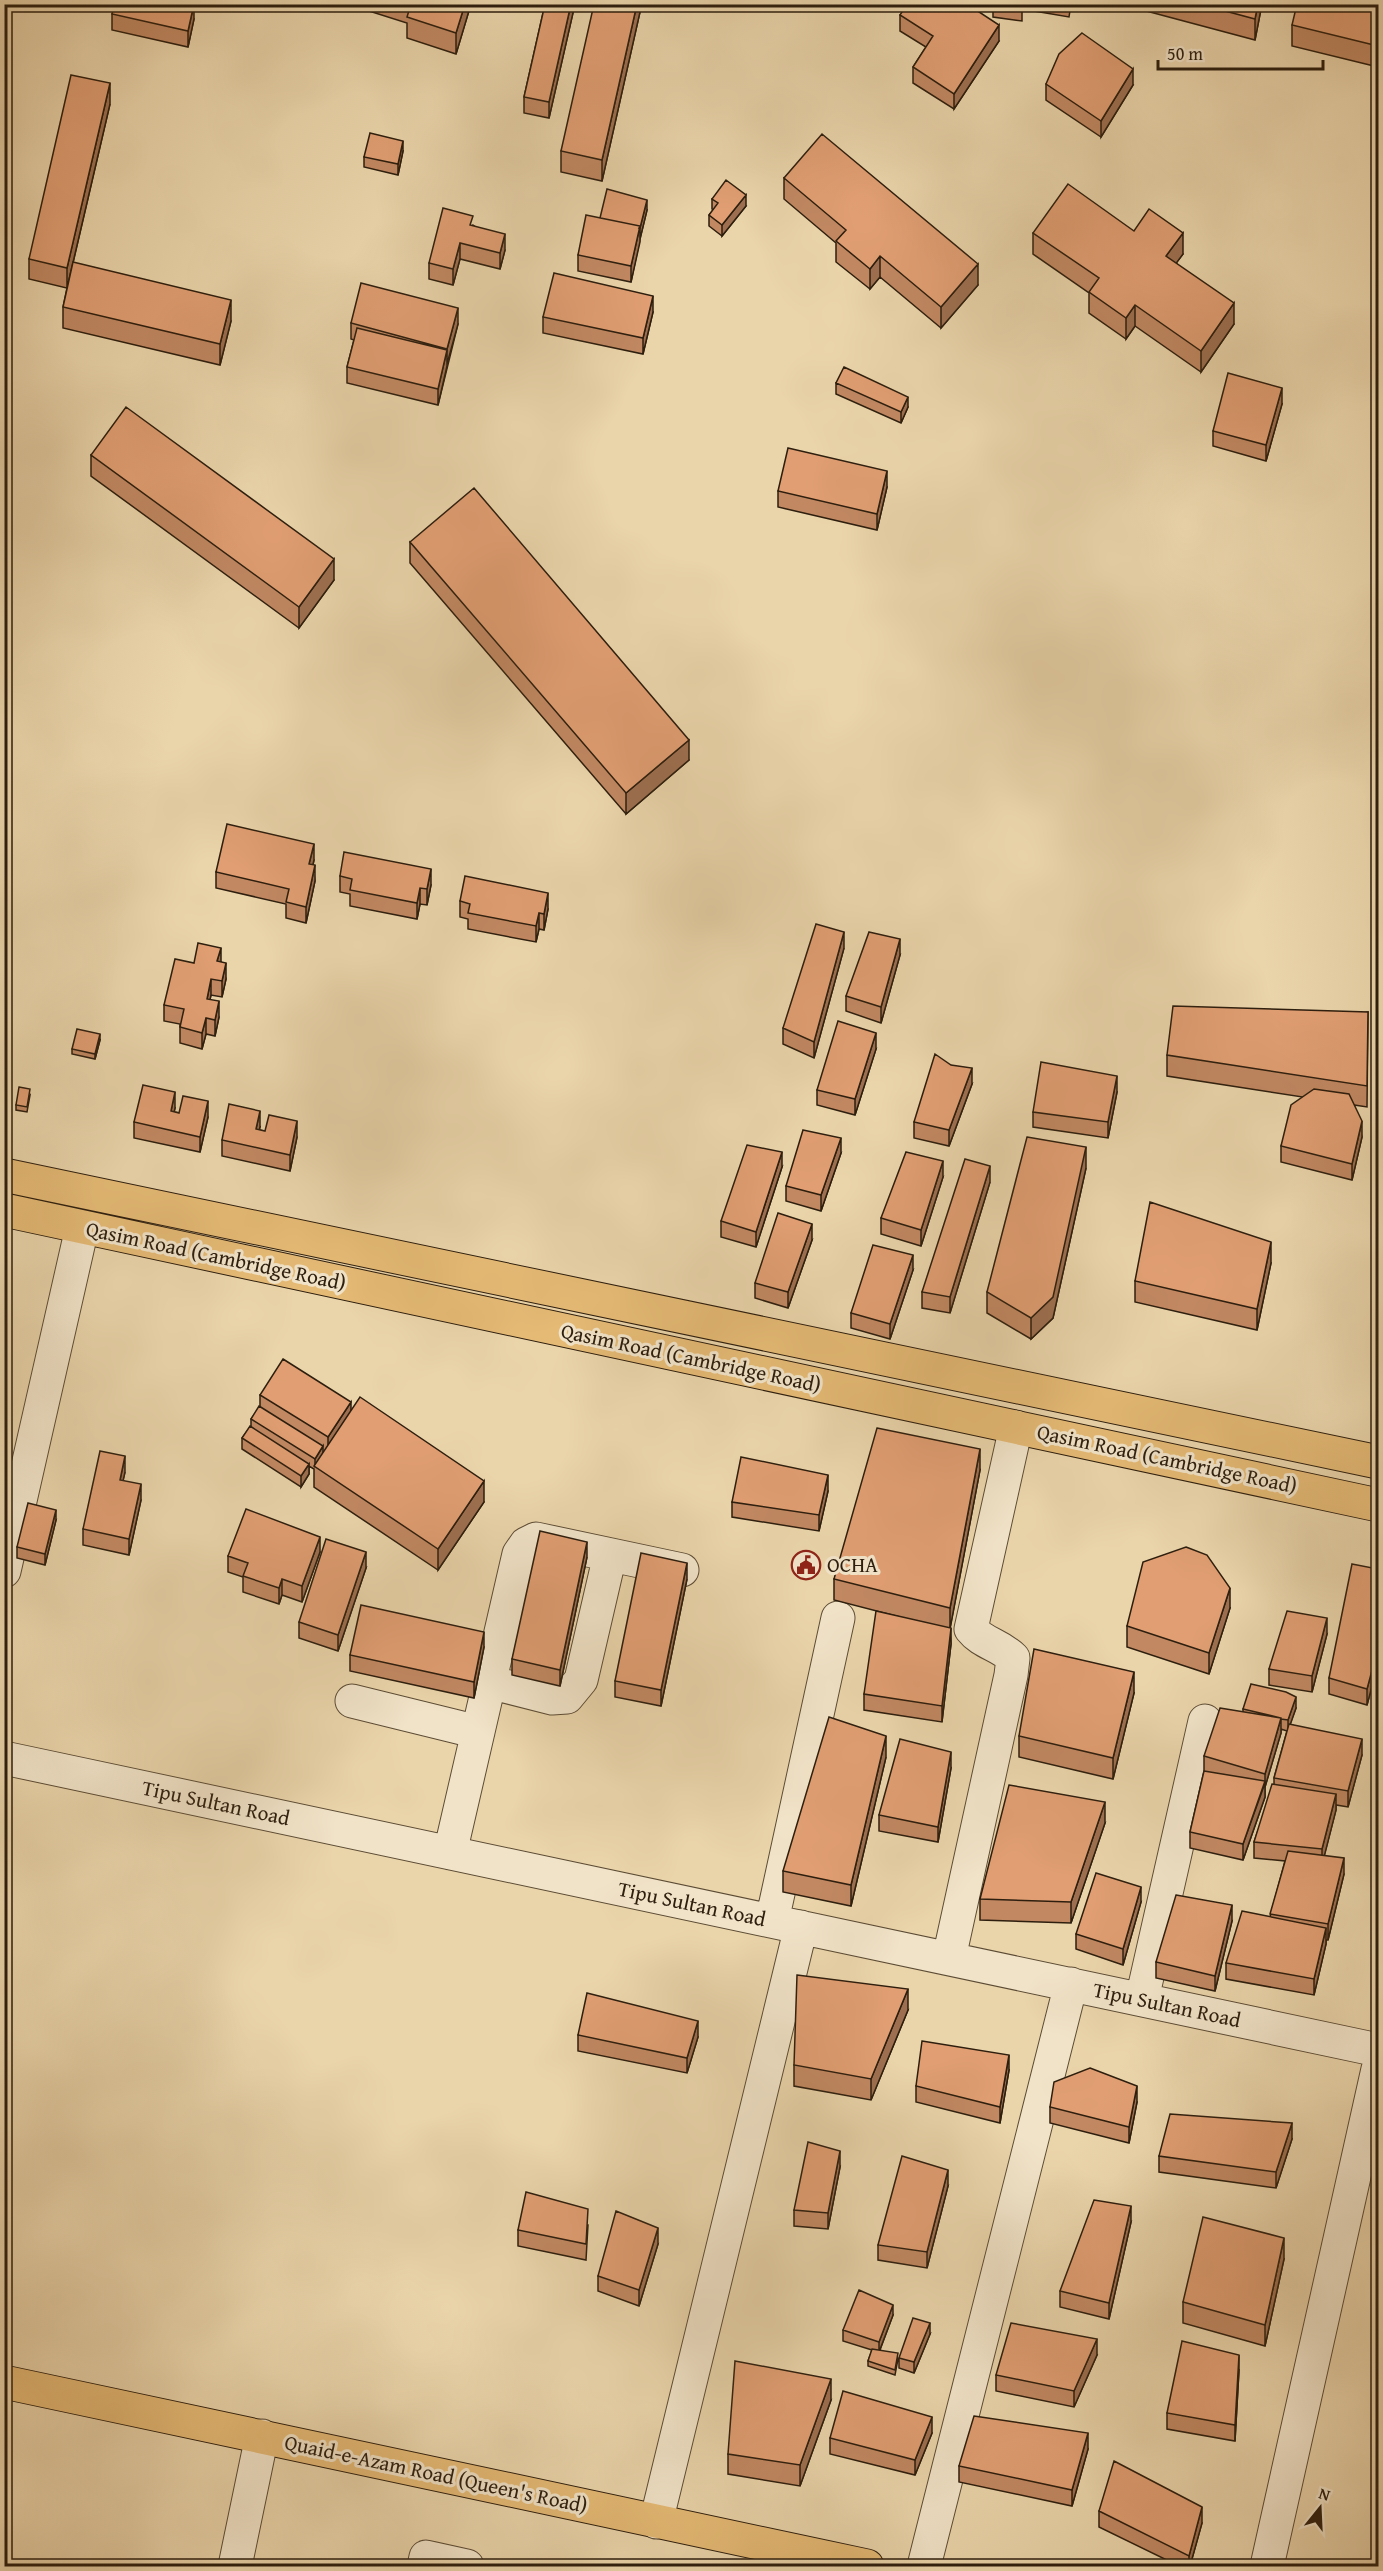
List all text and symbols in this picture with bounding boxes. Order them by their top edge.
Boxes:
scale bar [1158,33,1323,71]
text: 50 m [1167,40,1203,67]
street label: Qasim Road (Cambridge Road) [83,1213,349,1298]
street label: Qasim Road (Cambridge Road) [558,1315,824,1400]
street label: Qasim Road (Cambridge Road) [1034,1416,1300,1501]
public building icon: OCHA [790,1549,822,1581]
place label: OCHA [827,1549,878,1580]
street label: Tipu Sultan Road [139,1772,294,1833]
street label: Tipu Sultan Road [615,1873,770,1934]
street label: Tipu Sultan Road [1090,1974,1245,2035]
street label: Quaid-e-Azam Road (Queen's Road) [282,2426,590,2521]
north arrow [1290,2478,1350,2538]
text: N [1316,2481,1334,2507]

